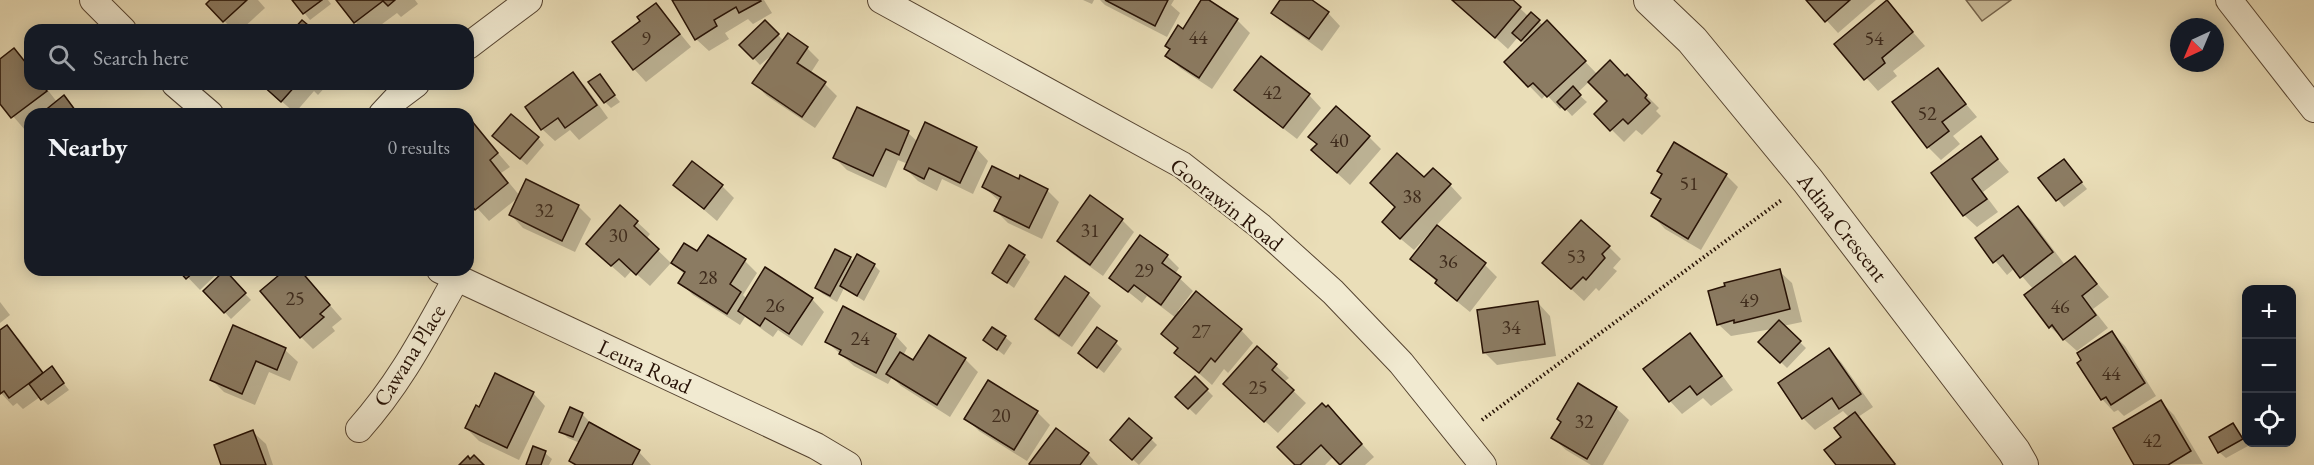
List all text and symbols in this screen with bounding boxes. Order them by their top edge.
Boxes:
north arrow [2170,18,2224,72]
search box [24,24,474,90]
house number: 44 [1188,24,1208,50]
house number: 9 [641,25,651,51]
house number: 54 [1864,25,1884,51]
icon: search [45,41,78,74]
text: Search here [93,43,188,72]
house number: 42 [1262,79,1282,105]
house number: 52 [1917,100,1937,126]
house number: 40 [1329,127,1349,153]
text: Nearby [48,130,128,164]
text: 0 results [387,134,450,160]
street label: Goorawin Road [1164,151,1290,258]
street label: Adina Crescent [1790,166,1894,288]
house number: 51 [1679,170,1699,196]
house number: 38 [1402,183,1422,209]
house number: 32 [534,197,554,223]
house number: 31 [1080,217,1100,243]
house number: 30 [608,222,628,248]
house number: 53 [1566,243,1586,269]
house number: 36 [1438,248,1458,274]
house number: 29 [1134,257,1154,283]
house number: 28 [698,264,718,290]
house number: 25 [285,285,305,311]
map controls [2242,285,2296,447]
button: + [2242,285,2296,339]
house number: 49 [1739,287,1759,313]
house number: 26 [765,292,785,318]
house number: 46 [2050,293,2070,319]
street label: Cawana Place [367,298,453,412]
house number: 34 [1501,314,1521,340]
house number: 27 [1191,318,1211,344]
house number: 24 [850,325,870,351]
street label: Leura Road [594,332,697,401]
button: − [2242,339,2296,393]
house number: 44 [2101,360,2121,386]
house number: 25 [1248,374,1268,400]
button: locate [2242,393,2296,447]
house number: 20 [991,402,1011,428]
house number: 32 [1574,408,1594,434]
house number: 42 [2142,427,2162,453]

